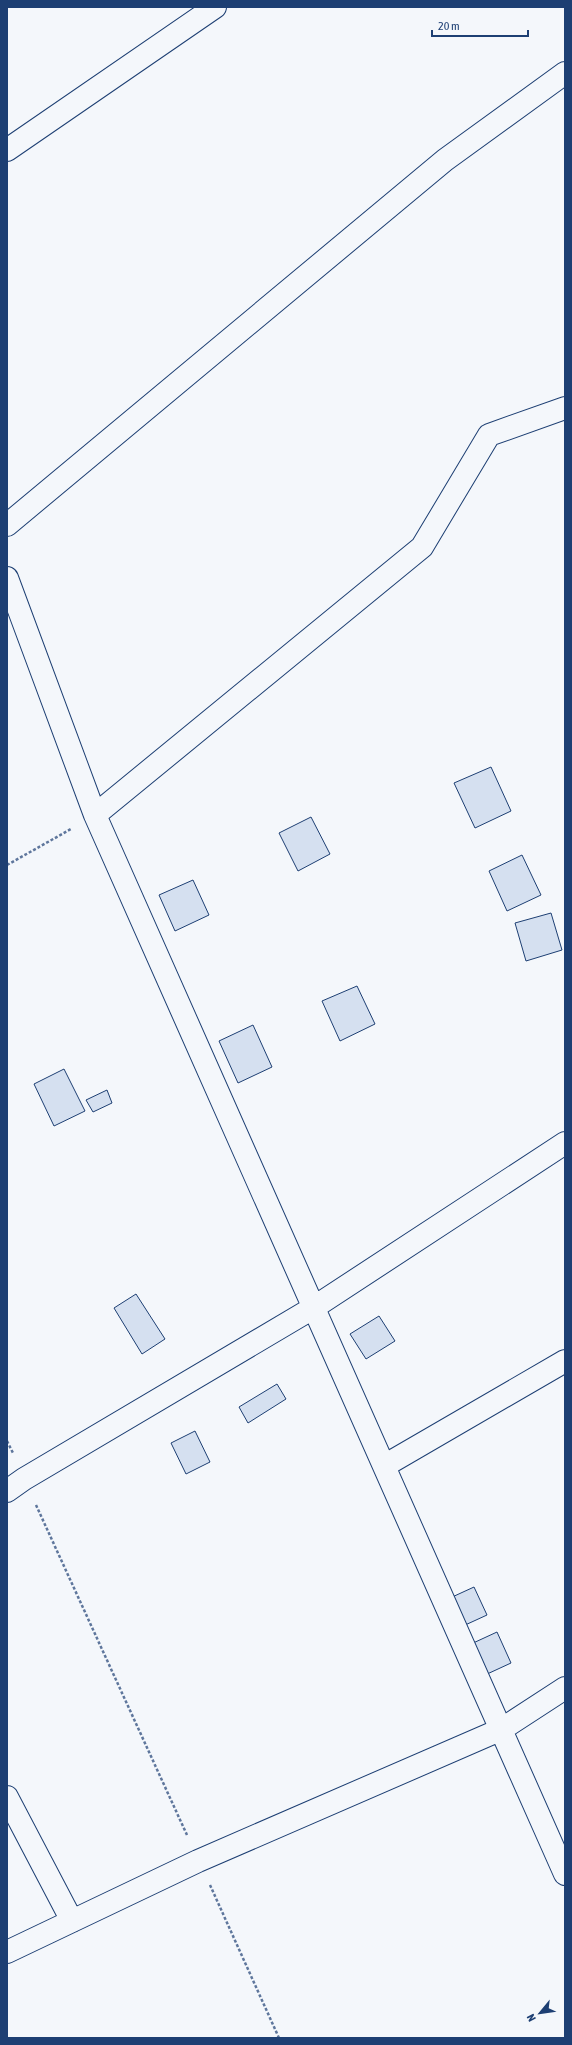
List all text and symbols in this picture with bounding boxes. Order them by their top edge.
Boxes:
scale bar [432,12,528,38]
text: 20 m [438,19,460,33]
north arrow [520,1993,560,2033]
text: N [524,2012,538,2024]

